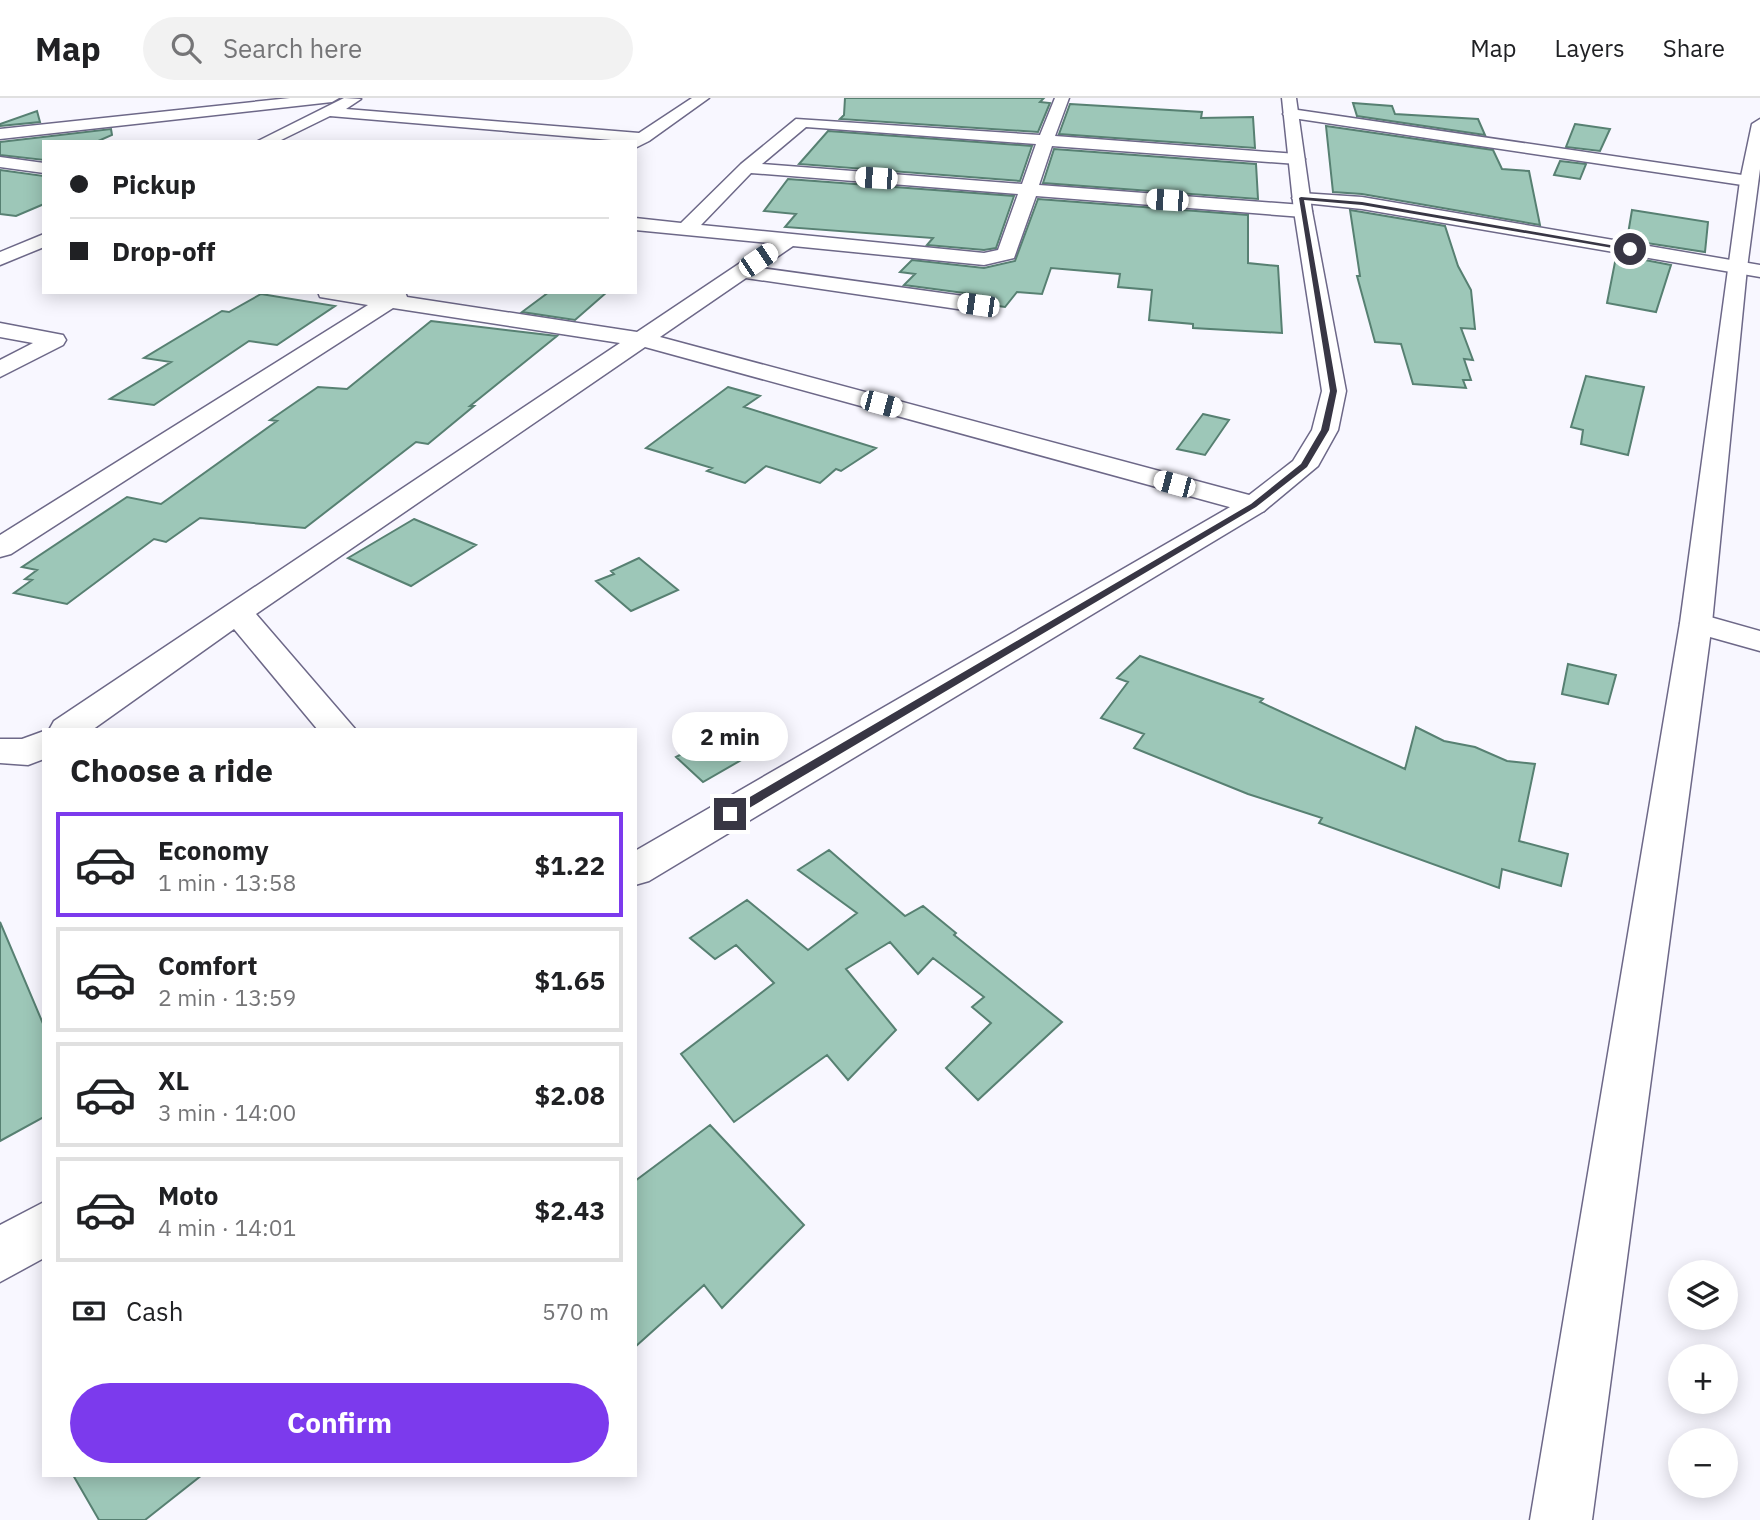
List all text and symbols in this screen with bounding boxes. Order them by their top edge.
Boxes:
search box [143,17,633,80]
text: Map [35,27,101,70]
icon: search [167,29,205,67]
text: Search here [223,31,362,65]
text: Map [1470,32,1517,64]
text: Layers [1555,32,1625,64]
text: Share [1663,32,1725,64]
car [855,166,898,190]
text: Pickup [112,167,196,201]
car [1146,188,1189,212]
route start [1614,233,1646,265]
text: Drop-off [112,234,215,268]
car [735,240,782,280]
car [956,292,1001,318]
car [858,388,905,420]
car [1151,468,1198,500]
callout: 2 min [672,712,788,762]
text: 2 min [700,721,760,751]
text: Choose a ride [70,749,273,791]
route end [714,798,746,830]
icon: car [74,833,137,896]
text: Economy [158,833,269,867]
text: $1.22 [535,848,605,882]
text: 1 min · 13:58 [158,867,296,897]
icon: car [74,948,137,1011]
text: Comfort [158,948,257,982]
text: $1.65 [535,963,605,997]
text: 2 min · 13:59 [158,982,296,1012]
icon: car [74,1063,137,1126]
text: XL [158,1063,189,1097]
text: $2.08 [535,1078,605,1112]
text: 3 min · 14:00 [158,1097,296,1127]
icon: car [74,1178,137,1241]
text: Moto [158,1178,218,1212]
text: $2.43 [535,1193,605,1227]
text: 4 min · 14:01 [158,1212,296,1242]
map controls [1668,1260,1738,1498]
button: layers [1668,1260,1738,1330]
icon: cash [70,1292,108,1330]
text: Cash [126,1294,183,1328]
text: 570 m [542,1296,609,1326]
button: + [1668,1344,1738,1414]
button: Confirm [70,1383,609,1463]
button: − [1668,1428,1738,1498]

